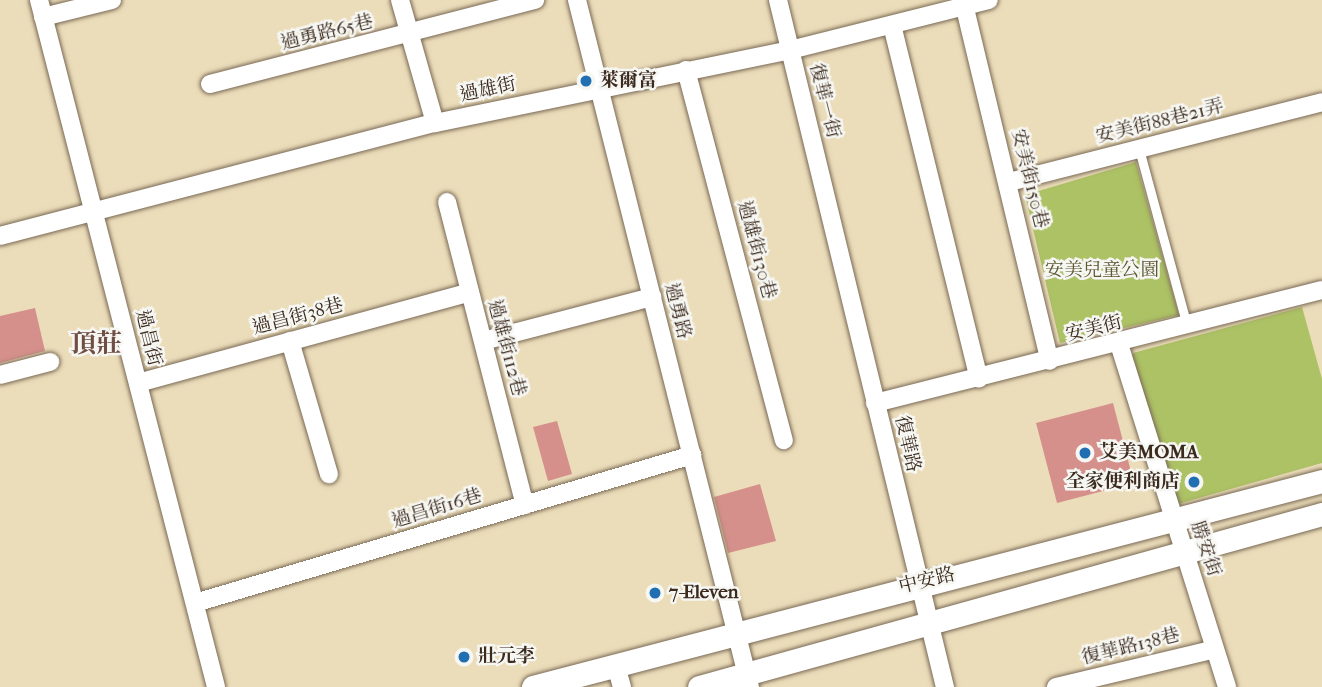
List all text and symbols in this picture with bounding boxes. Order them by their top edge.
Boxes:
street label: 過勇路65巷 [278,11,376,55]
street label: 復華一街 [804,61,844,141]
place label: 萊爾富 [600,70,657,92]
street label: 過雄街 [458,73,518,107]
marker: 萊爾富 [578,73,594,89]
street label: 安美街88巷21弄 [1094,95,1226,149]
street label: 安美街150巷 [1006,127,1052,231]
street label: 過雄街130巷 [732,198,780,302]
park label: 安美兒童公園 [1045,260,1159,282]
street label: 過勇路 [659,281,695,341]
street label: 過昌街38巷 [250,294,346,340]
street label: 過雄街112巷 [482,297,530,399]
street label: 過昌街 [130,308,166,368]
street label: 安美街 [1064,311,1124,347]
district label: 頂莊 [70,328,122,360]
street label: 復華路 [889,414,925,474]
place label: 艾美MOMA [1099,442,1199,464]
marker: 艾美MOMA [1077,445,1093,461]
place label: 全家便利商店 [1066,471,1180,493]
marker: 全家便利商店 [1186,474,1202,490]
street label: 過昌街16巷 [389,485,485,533]
street label: 勝安街 [1185,518,1225,580]
street label: 中安路 [897,563,957,599]
place label: 7-Eleven [669,582,739,604]
marker: 7-Eleven [647,585,663,601]
street label: 復華路138巷 [1080,624,1182,670]
place label: 壯元李 [478,646,535,668]
marker: 壯元李 [456,649,472,665]

